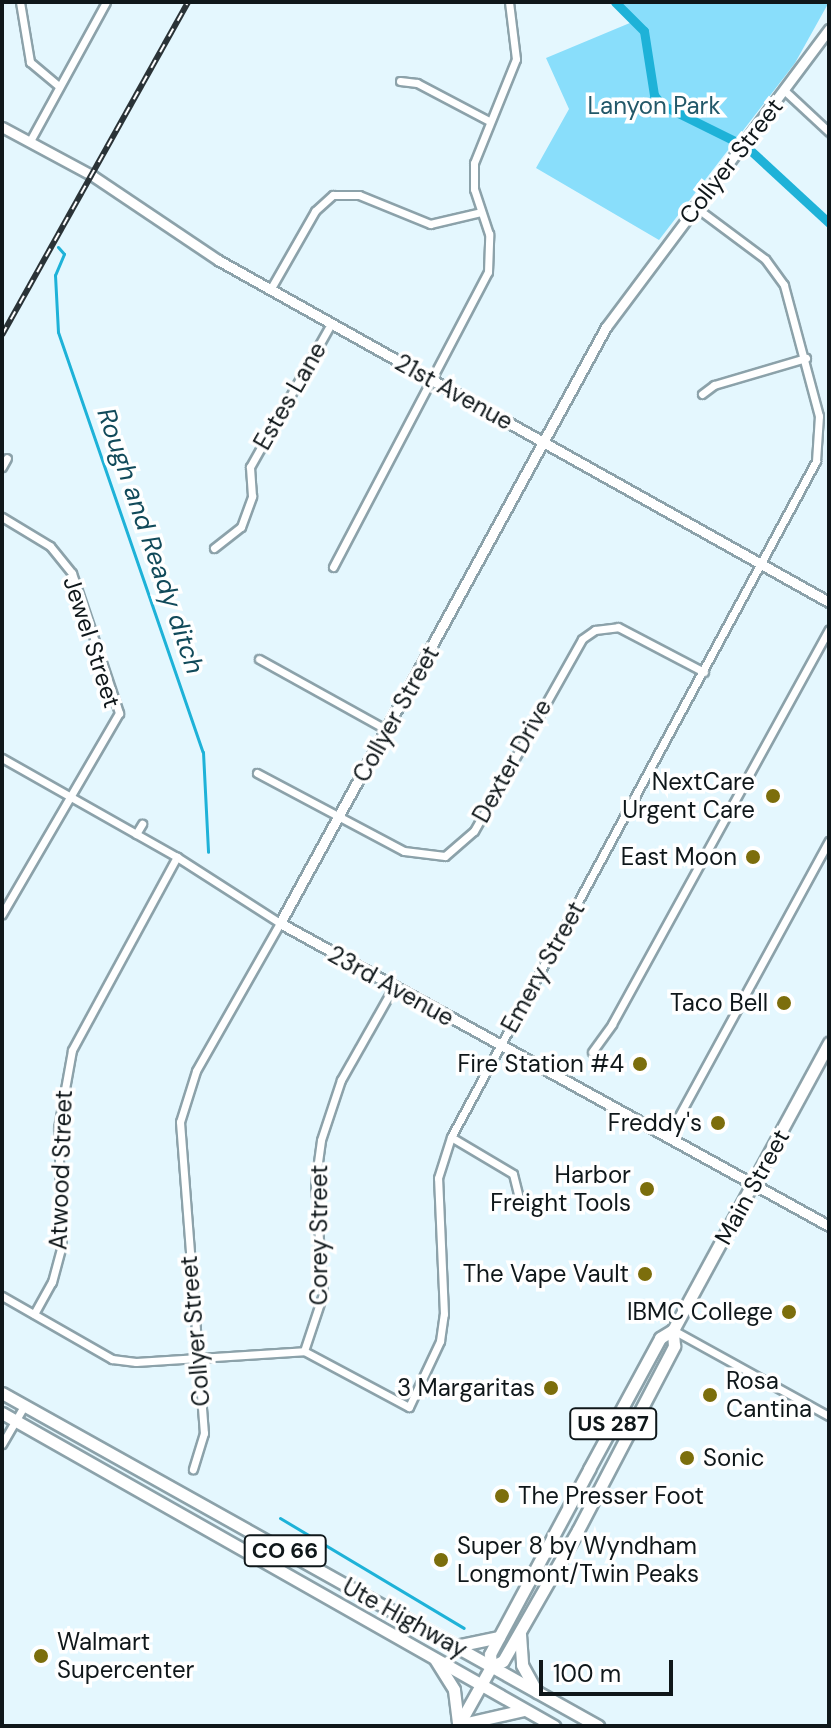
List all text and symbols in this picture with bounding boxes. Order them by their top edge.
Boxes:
park label: Lanyon Park [587,92,721,120]
street label: Collyer Street [673,93,789,229]
street label: Estes Lane [248,337,332,455]
street label: 21st Avenue [390,348,518,436]
water label: Rough and Ready ditch [90,404,210,678]
street label: Jewel Street [57,573,127,711]
street label: Collyer Street [347,641,445,787]
street label: Dexter Drive [466,694,558,828]
place label: NextCare Urgent Care [622,768,755,824]
marker: NextCare Urgent Care [762,785,784,807]
place label: East Moon [621,843,737,871]
marker: East Moon [744,848,762,866]
street label: Emery Street [495,897,591,1037]
street label: 23rd Avenue [323,940,459,1032]
place label: Taco Bell [670,989,768,1017]
marker: Taco Bell [775,994,793,1012]
place label: Fire Station #4 [457,1050,624,1078]
marker: Fire Station #4 [631,1055,649,1073]
street label: Atwood Street [44,1089,78,1251]
place label: Freddy's [608,1109,702,1137]
marker: Freddy's [709,1114,727,1132]
street label: Main Street [709,1124,795,1250]
place label: Harbor Freight Tools [490,1161,631,1217]
street label: Corey Street [305,1165,333,1305]
marker: Harbor Freight Tools [638,1180,656,1198]
street label: Collyer Street [174,1254,216,1408]
place label: The Vape Vault [463,1260,629,1288]
marker: The Vape Vault [636,1265,654,1283]
place label: IBMC College [627,1298,773,1326]
marker: IBMC College [780,1303,798,1321]
place label: Rosa Cantina [726,1367,812,1423]
place label: 3 Margaritas [397,1374,535,1402]
marker: 3 Margaritas [542,1379,560,1397]
marker: Rosa Cantina [701,1386,719,1404]
road number: US 287 [569,1406,657,1442]
place label: Sonic [703,1444,764,1472]
marker: Sonic [678,1449,696,1467]
place label: The Presser Foot [518,1482,704,1510]
marker: The Presser Foot [493,1487,511,1505]
place label: Super 8 by Wyndham Longmont/Twin Peaks [457,1532,699,1588]
road number: CO 66 [243,1533,327,1569]
marker: Super 8 by Wyndham Longmont/Twin Peaks [432,1551,450,1569]
street label: Ute Highway [338,1572,472,1664]
place label: Walmart Supercenter [57,1628,194,1684]
scale bar [543,1644,677,1694]
marker: Walmart Supercenter [32,1647,50,1665]
text: 100 m [553,1658,621,1689]

